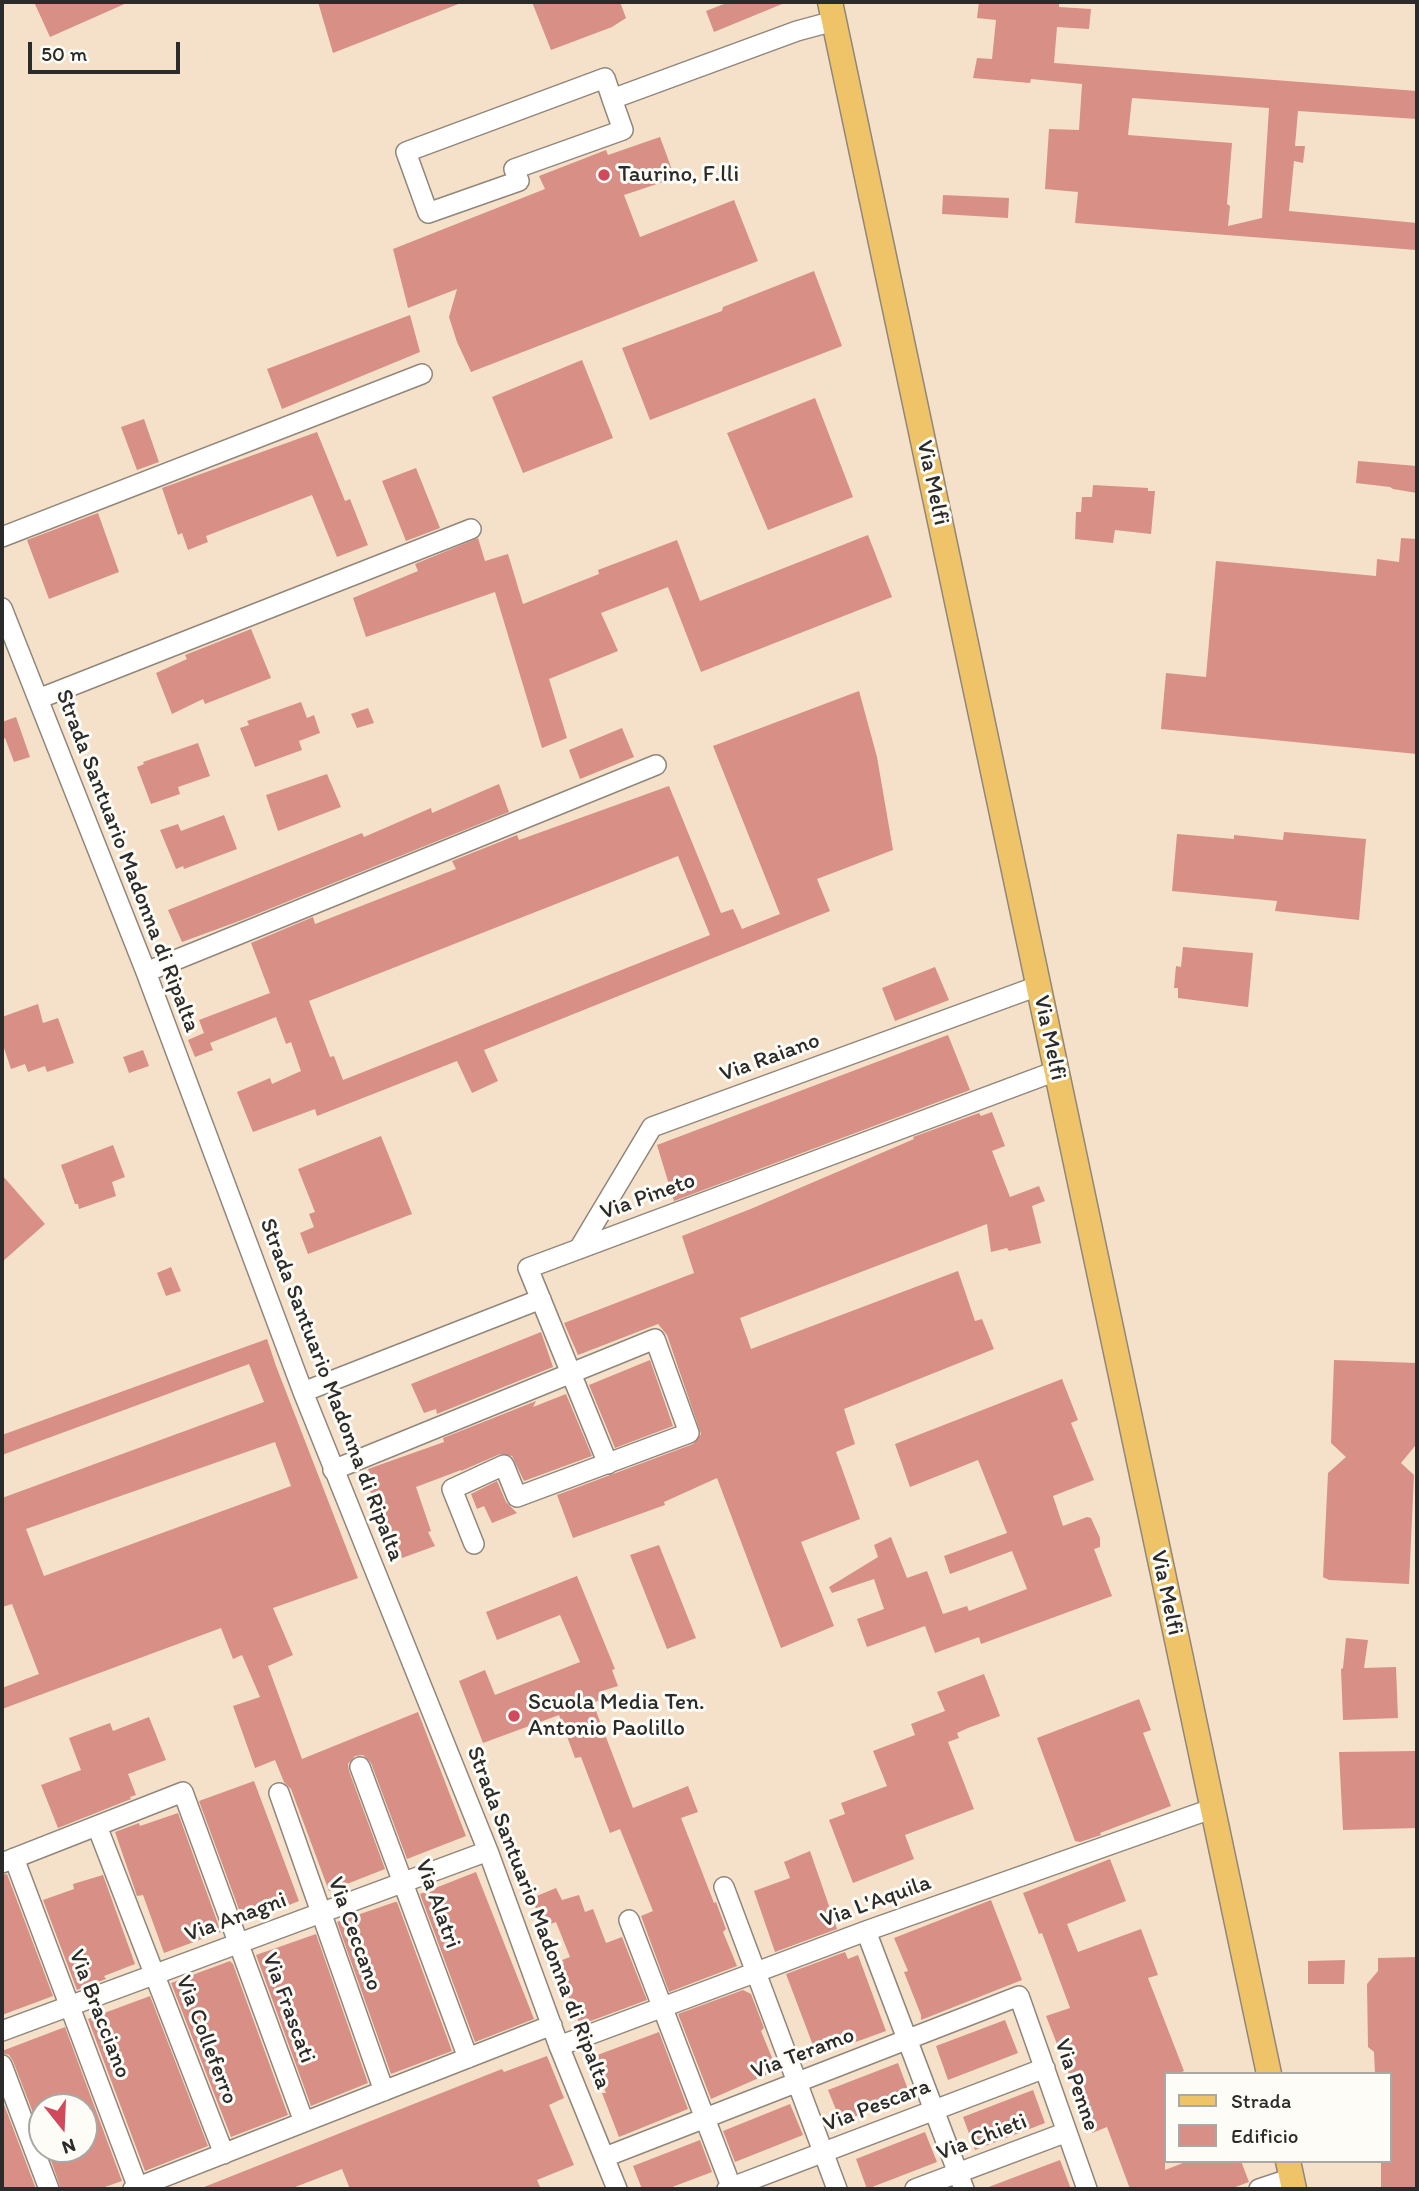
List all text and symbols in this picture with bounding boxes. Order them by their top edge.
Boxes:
scale bar [32,28,184,72]
text: 50 m [41,41,87,66]
place label: Taurino, F.lli [618,161,739,189]
marker: Taurino, F.lli [596,167,612,183]
street label: Via Melfi [910,438,954,528]
street label: Strada Santuario Madonna di Ripalta [49,686,205,1036]
street label: Via Melfi [1027,993,1071,1083]
street label: Via Raiano [716,1027,824,1089]
street label: Via Pineto [597,1167,699,1227]
street label: Strada Santuario Madonna di Ripalta [253,1215,409,1565]
street label: Via Melfi [1144,1548,1188,1638]
place label: Scuola Media Ten. Antonio Paolillo [528,1689,705,1743]
marker: Scuola Media Ten. Antonio Paolillo [506,1708,522,1724]
street label: Strada Santuario Madonna di Ripalta [460,1743,616,2093]
street label: Via Alatri [408,1856,466,1952]
street label: Via L'Aquila [817,1869,935,1935]
street label: Via Ceccano [321,1873,387,1995]
street label: Via Anagni [181,1887,291,1949]
street label: Via Bracciano [62,1946,136,2082]
street label: Via Frascati [255,1949,321,2067]
street label: Via Colleferro [169,1972,243,2108]
street label: Via Teramo [748,2022,858,2086]
street label: Via Penne [1047,2035,1105,2135]
legend [1164,2072,1391,2163]
street label: Via Pescara [820,2073,934,2139]
text: Strada [1231,2088,1291,2113]
north arrow [28,2093,98,2163]
street label: Via Chieti [933,2108,1031,2168]
text: Edificio [1231,2123,1299,2148]
text: N [59,2134,79,2159]

